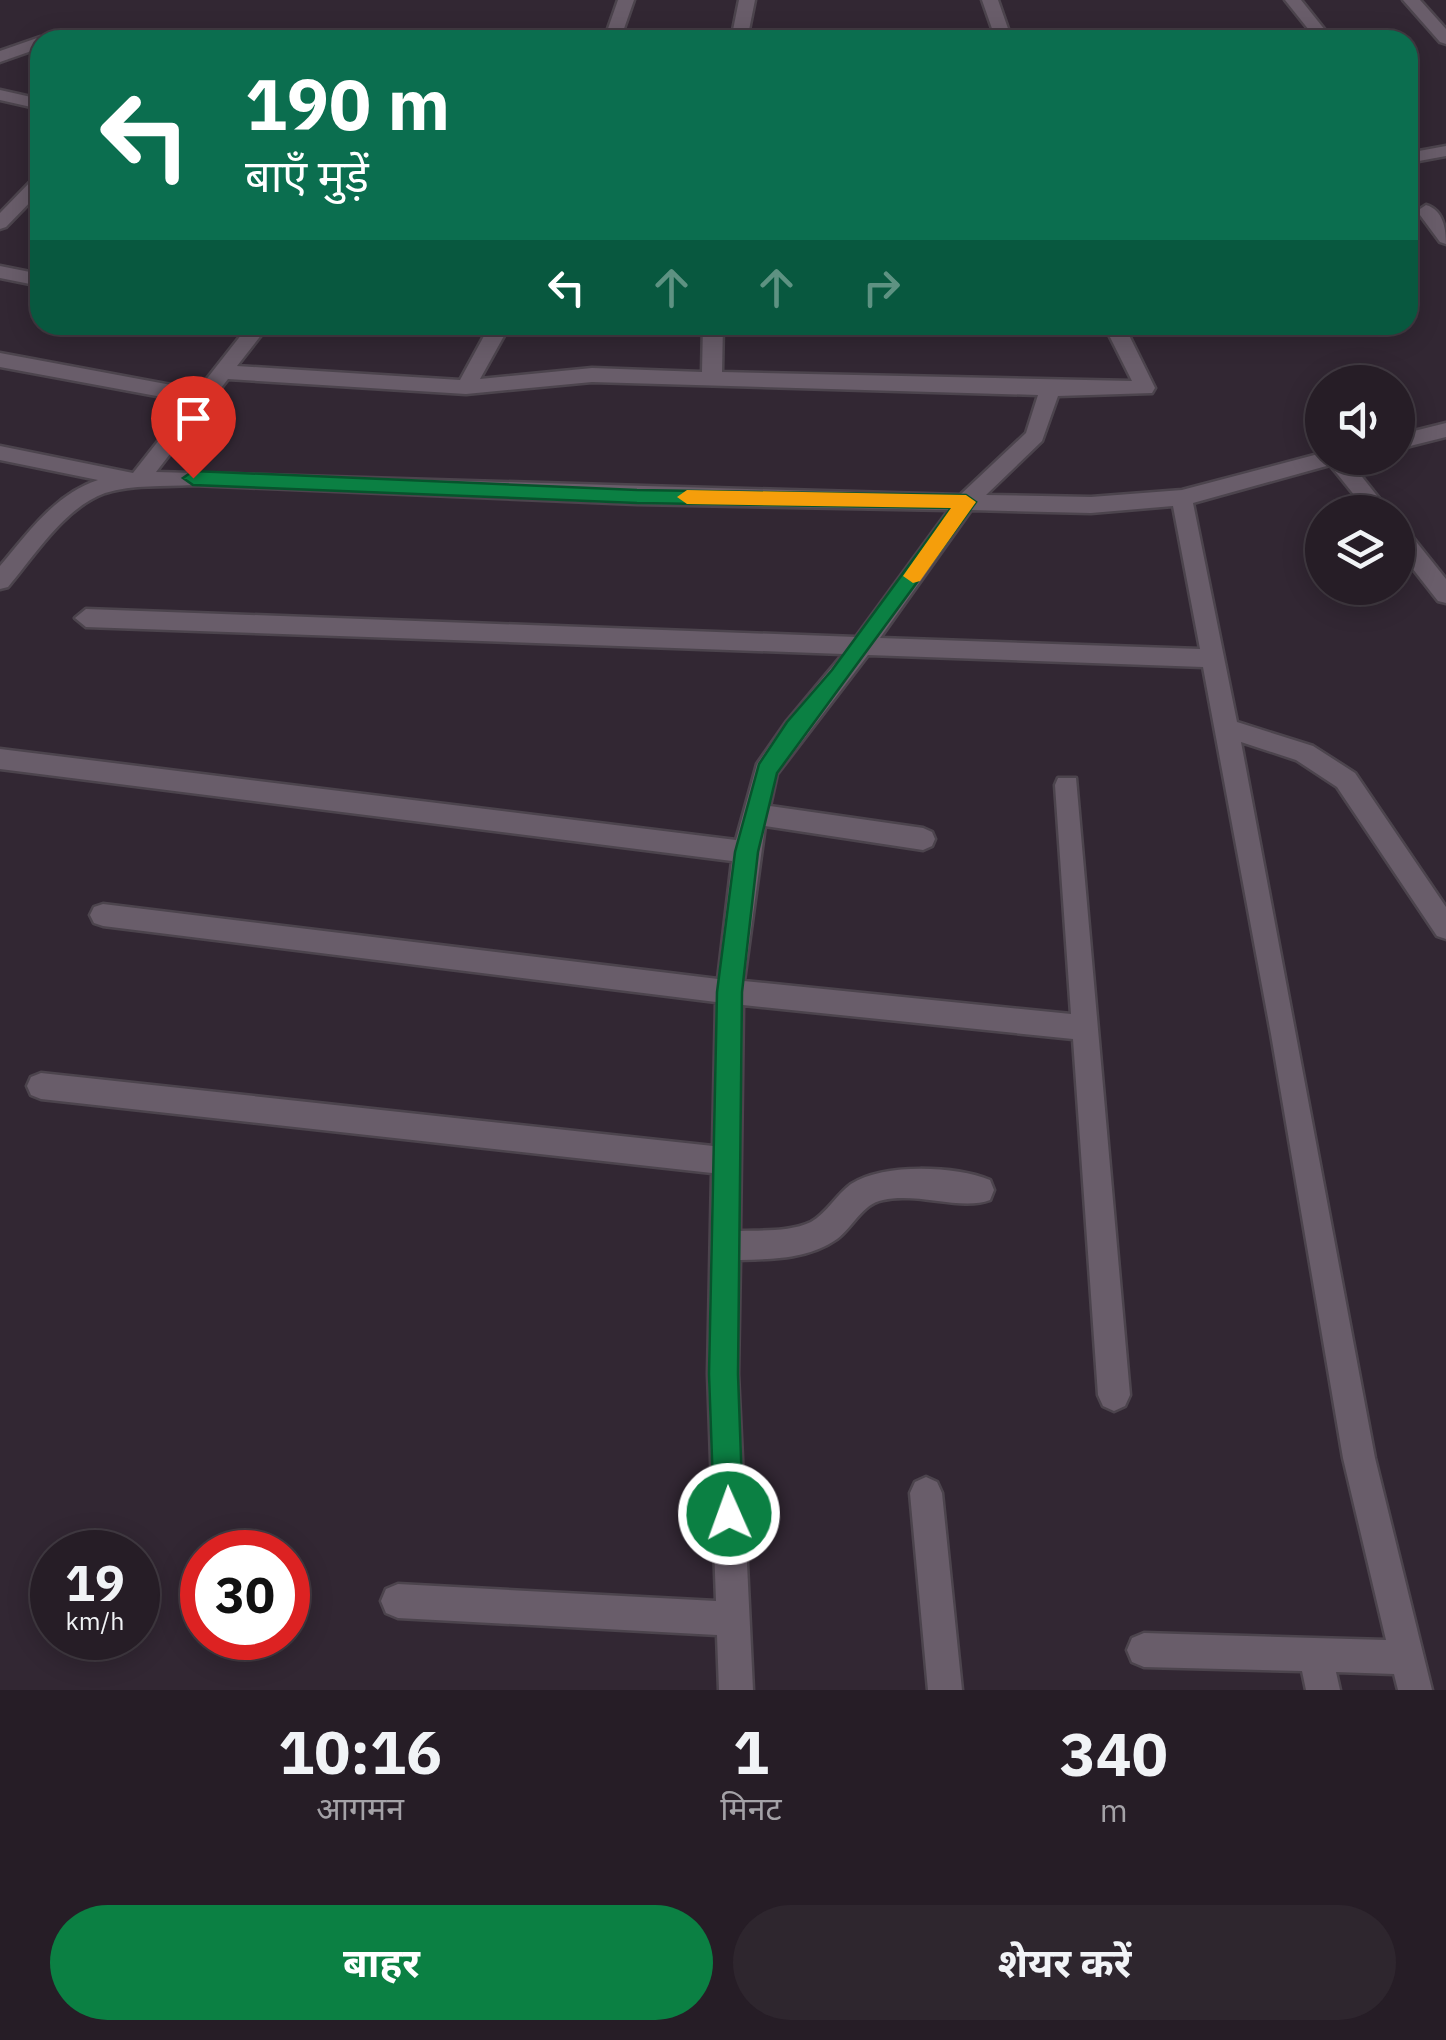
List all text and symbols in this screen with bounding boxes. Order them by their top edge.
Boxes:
text: 190 m [245,58,450,149]
icon: left [80,70,210,200]
text: बाएँ मुड़ें [245,146,369,204]
icon: left [539,260,594,315]
icon: ahead [644,260,699,315]
icon: ahead [749,260,804,315]
icon: right [854,260,909,315]
map controls [1305,365,1415,605]
button: sound [1305,365,1415,475]
pin [151,376,236,479]
icon: arrive [166,391,221,446]
button: layers [1305,495,1415,605]
position arrow [677,1462,781,1566]
speed limit sign: 30 [180,1530,310,1660]
text: 19 [65,1550,125,1615]
text: km/h [66,1604,124,1637]
text: 10:16 [278,1712,442,1791]
text: 1 [733,1712,769,1791]
text: 340 [1060,1714,1168,1793]
text: आगमन [316,1787,404,1829]
text: मिनट [720,1787,782,1829]
text: m [1100,1789,1128,1831]
button: बाहर [50,1905,713,2020]
button: शेयर करें [733,1905,1396,2020]

